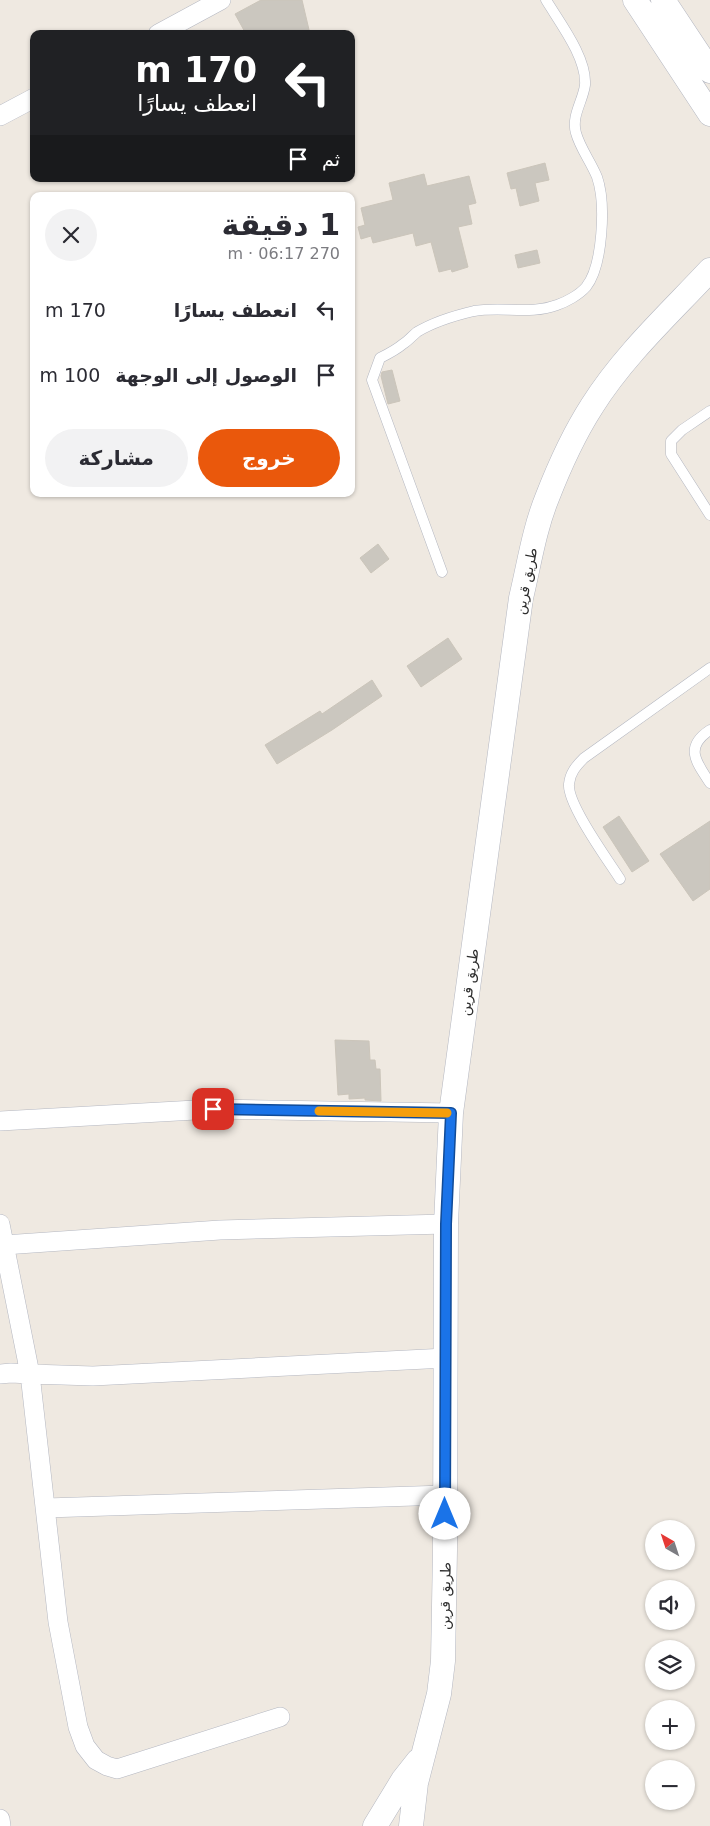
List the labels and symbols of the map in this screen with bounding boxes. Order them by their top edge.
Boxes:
street label: طريق قرين [512,546,541,616]
street label: طريق قرين [456,947,483,1017]
pin [192,1088,234,1130]
position arrow [418,1487,470,1539]
north arrow [645,1520,695,1570]
street label: طريق قرين [436,1562,455,1630]

